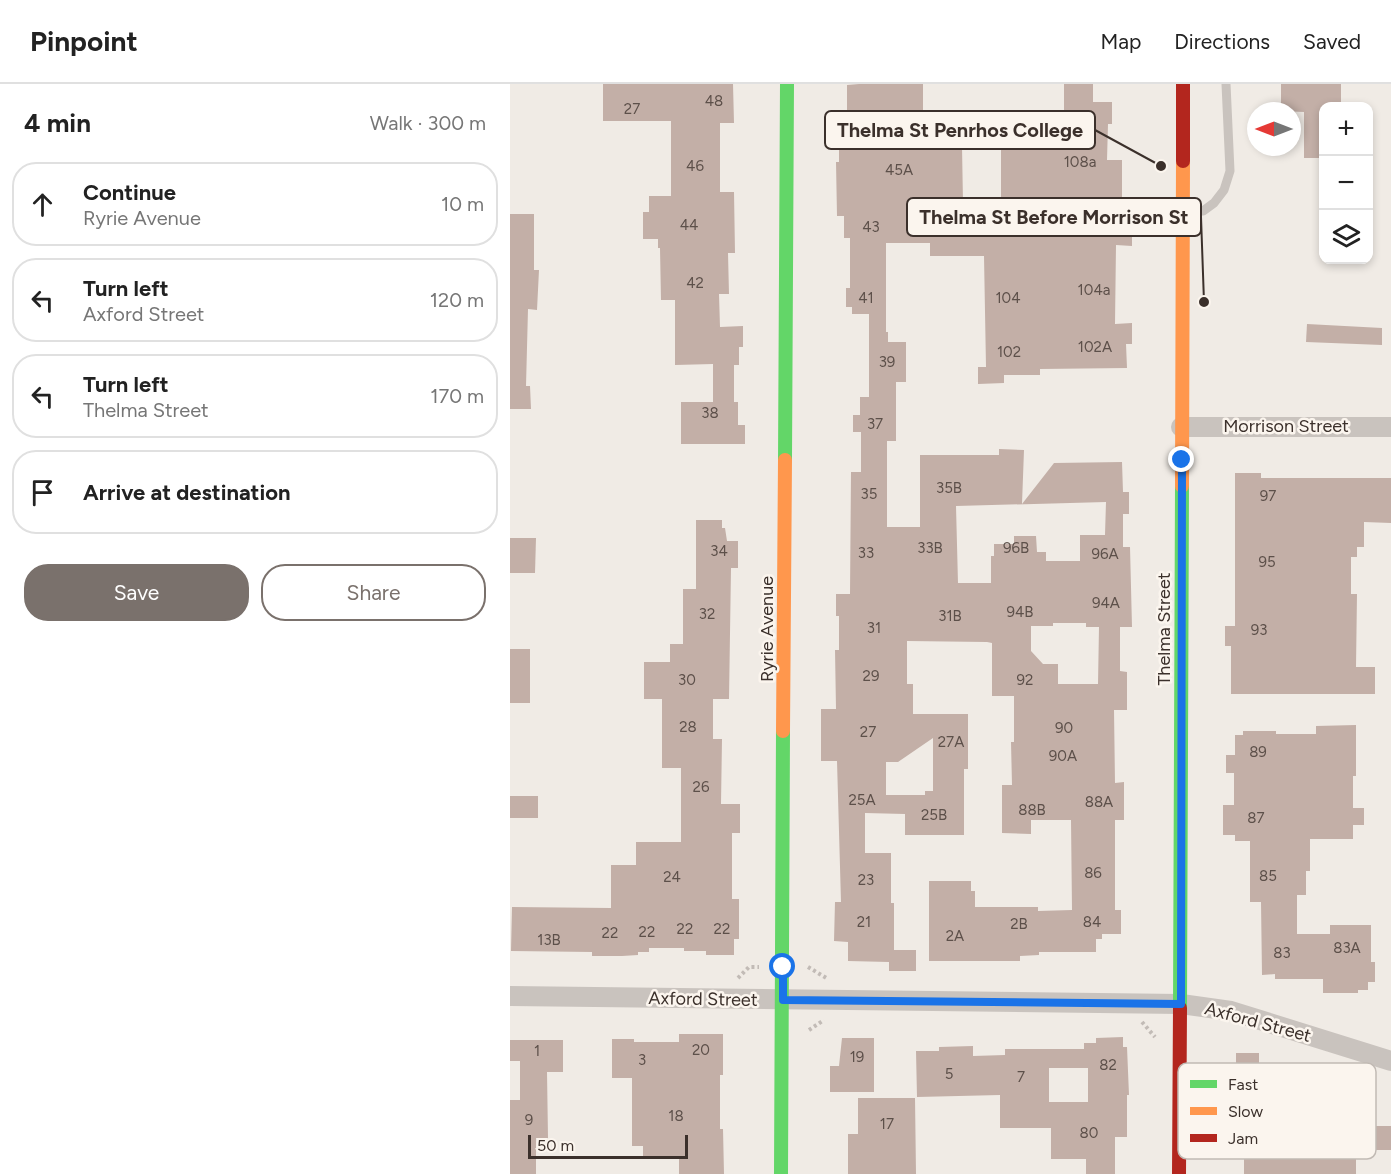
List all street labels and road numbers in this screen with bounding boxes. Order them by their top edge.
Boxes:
street label: Morrison Street [1223,415,1349,437]
street label: Thelma Street [1153,572,1175,686]
street label: Ryrie Avenue [756,576,778,682]
street label: Axford Street [648,987,758,1011]
street label: Axford Street [1202,997,1314,1047]

